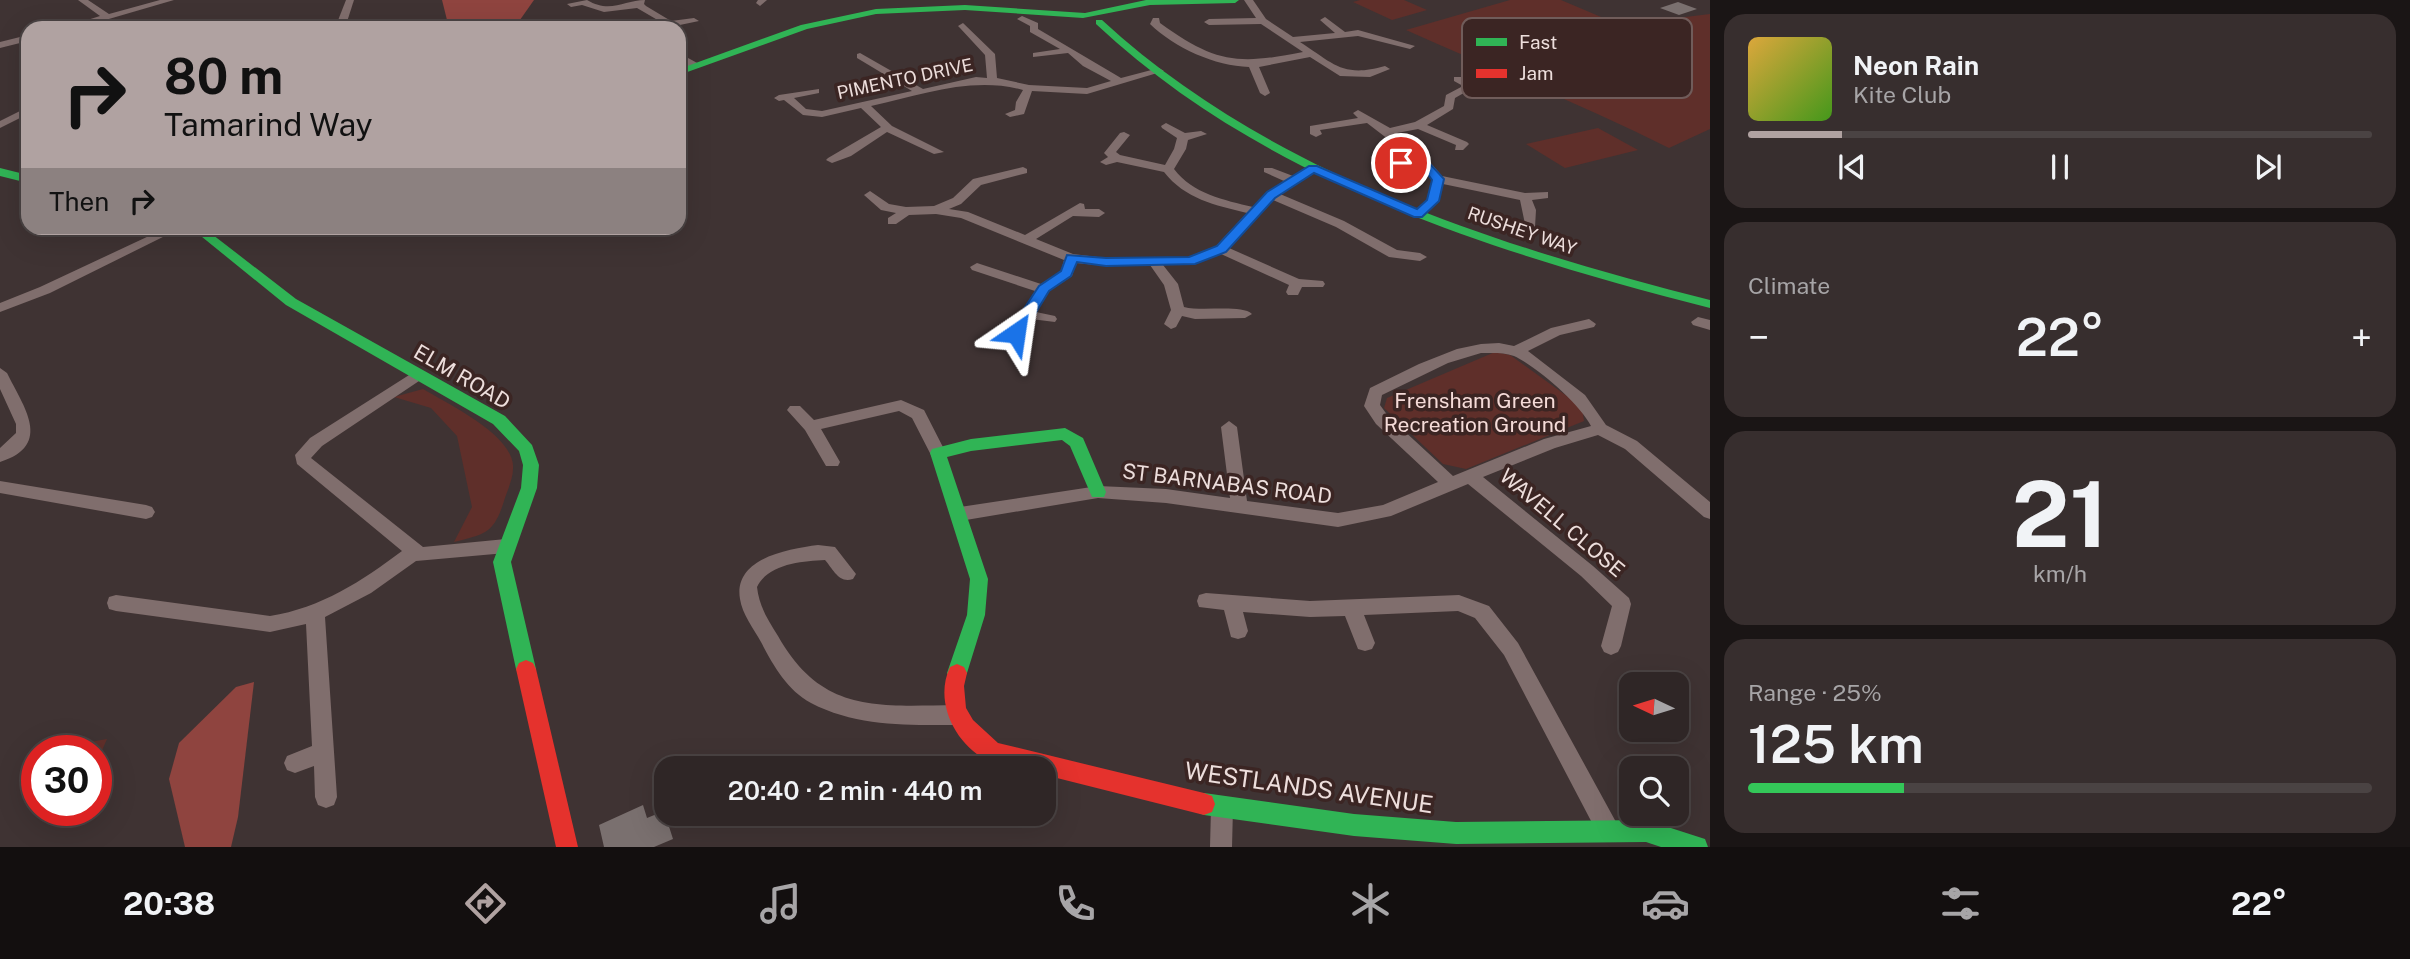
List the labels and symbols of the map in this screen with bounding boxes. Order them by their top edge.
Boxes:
legend [1462,18,1692,98]
text: Fast [1519,31,1557,53]
street label: PIMENTO DRIVE [835,54,975,103]
text: Jam [1519,62,1553,84]
pin [1371,133,1431,193]
street label: RUSHEY WAY [1465,202,1580,259]
position arrow [979,296,1053,370]
street label: ELM ROAD [410,339,515,414]
park label: Frensham Green Recreation Ground [1384,388,1566,437]
street label: ST BARNABAS ROAD [1121,458,1333,509]
street label: WAVELL CLOSE [1495,463,1630,582]
north arrow [1619,672,1689,742]
speed limit sign: 30 [21,735,112,826]
street label: WESTLANDS AVENUE [1183,756,1435,818]

